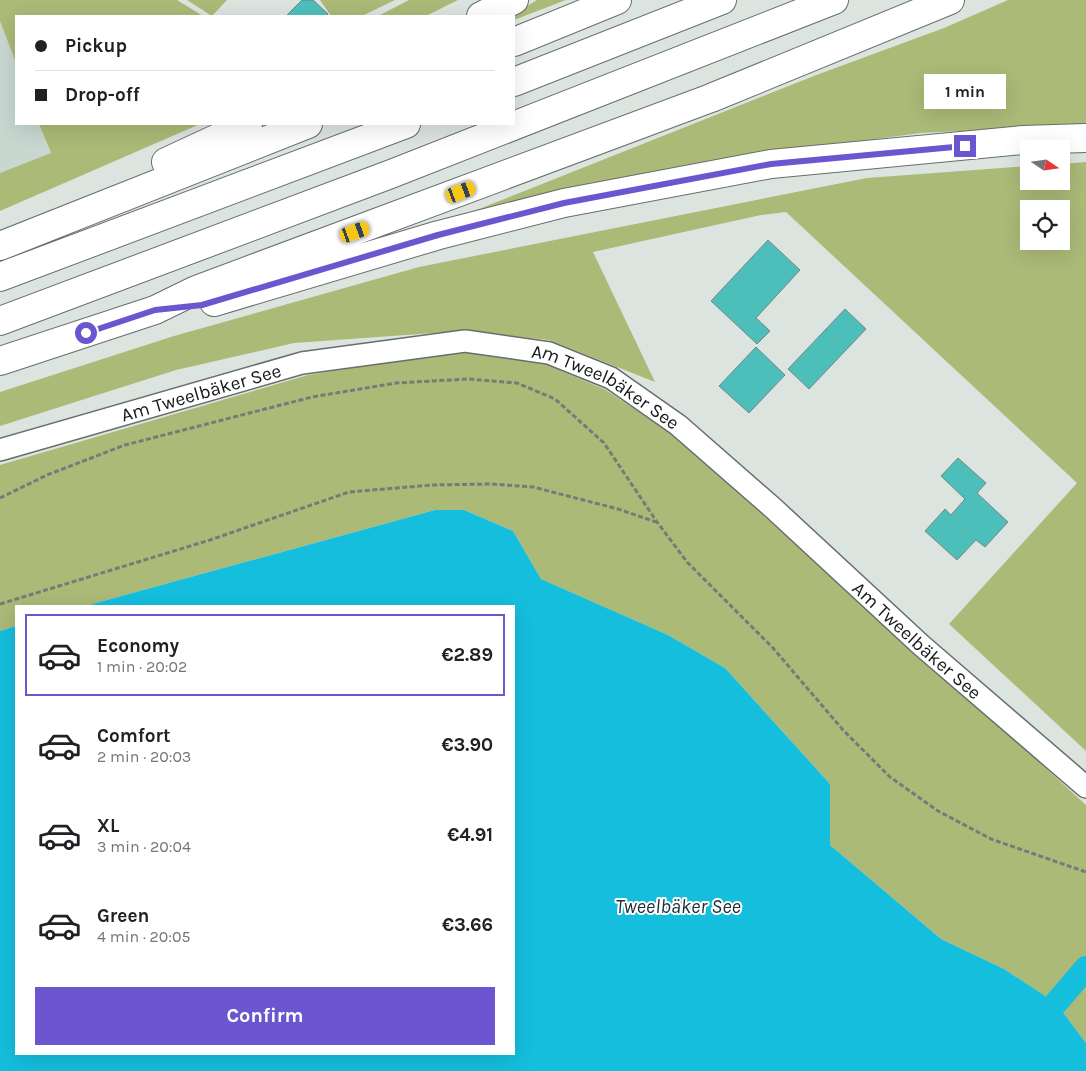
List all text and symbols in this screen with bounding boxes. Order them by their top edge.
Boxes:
text: Pickup [65,35,127,57]
callout: 1 min [924,74,1006,108]
text: 1 min [945,82,985,101]
text: Drop-off [65,84,140,106]
route end [954,135,976,157]
north arrow [1020,140,1070,190]
map controls [1020,140,1070,250]
car [444,180,477,204]
button: locate [1020,200,1070,250]
car [338,220,371,244]
route start [75,322,97,344]
street label: Am Tweelbäker See [530,341,683,435]
street label: Am Tweelbäker See [119,360,284,427]
street label: Am Tweelbäker See [848,577,986,704]
icon: car [37,633,82,678]
text: Economy [97,635,179,657]
text: €2.89 [442,644,493,666]
text: 1 min · 20:02 [97,657,187,676]
icon: car [37,723,82,768]
text: Comfort [97,725,171,747]
text: €3.90 [441,734,493,756]
text: 2 min · 20:03 [97,747,191,766]
icon: car [37,813,82,858]
text: XL [97,815,119,837]
text: €4.91 [447,824,493,846]
text: 3 min · 20:04 [97,837,191,856]
water label: Tweelbäker See [615,895,741,918]
icon: car [37,903,82,948]
text: Green [97,905,149,927]
text: €3.66 [442,914,493,936]
text: 4 min · 20:05 [97,927,191,946]
button: Confirm [35,987,495,1045]

